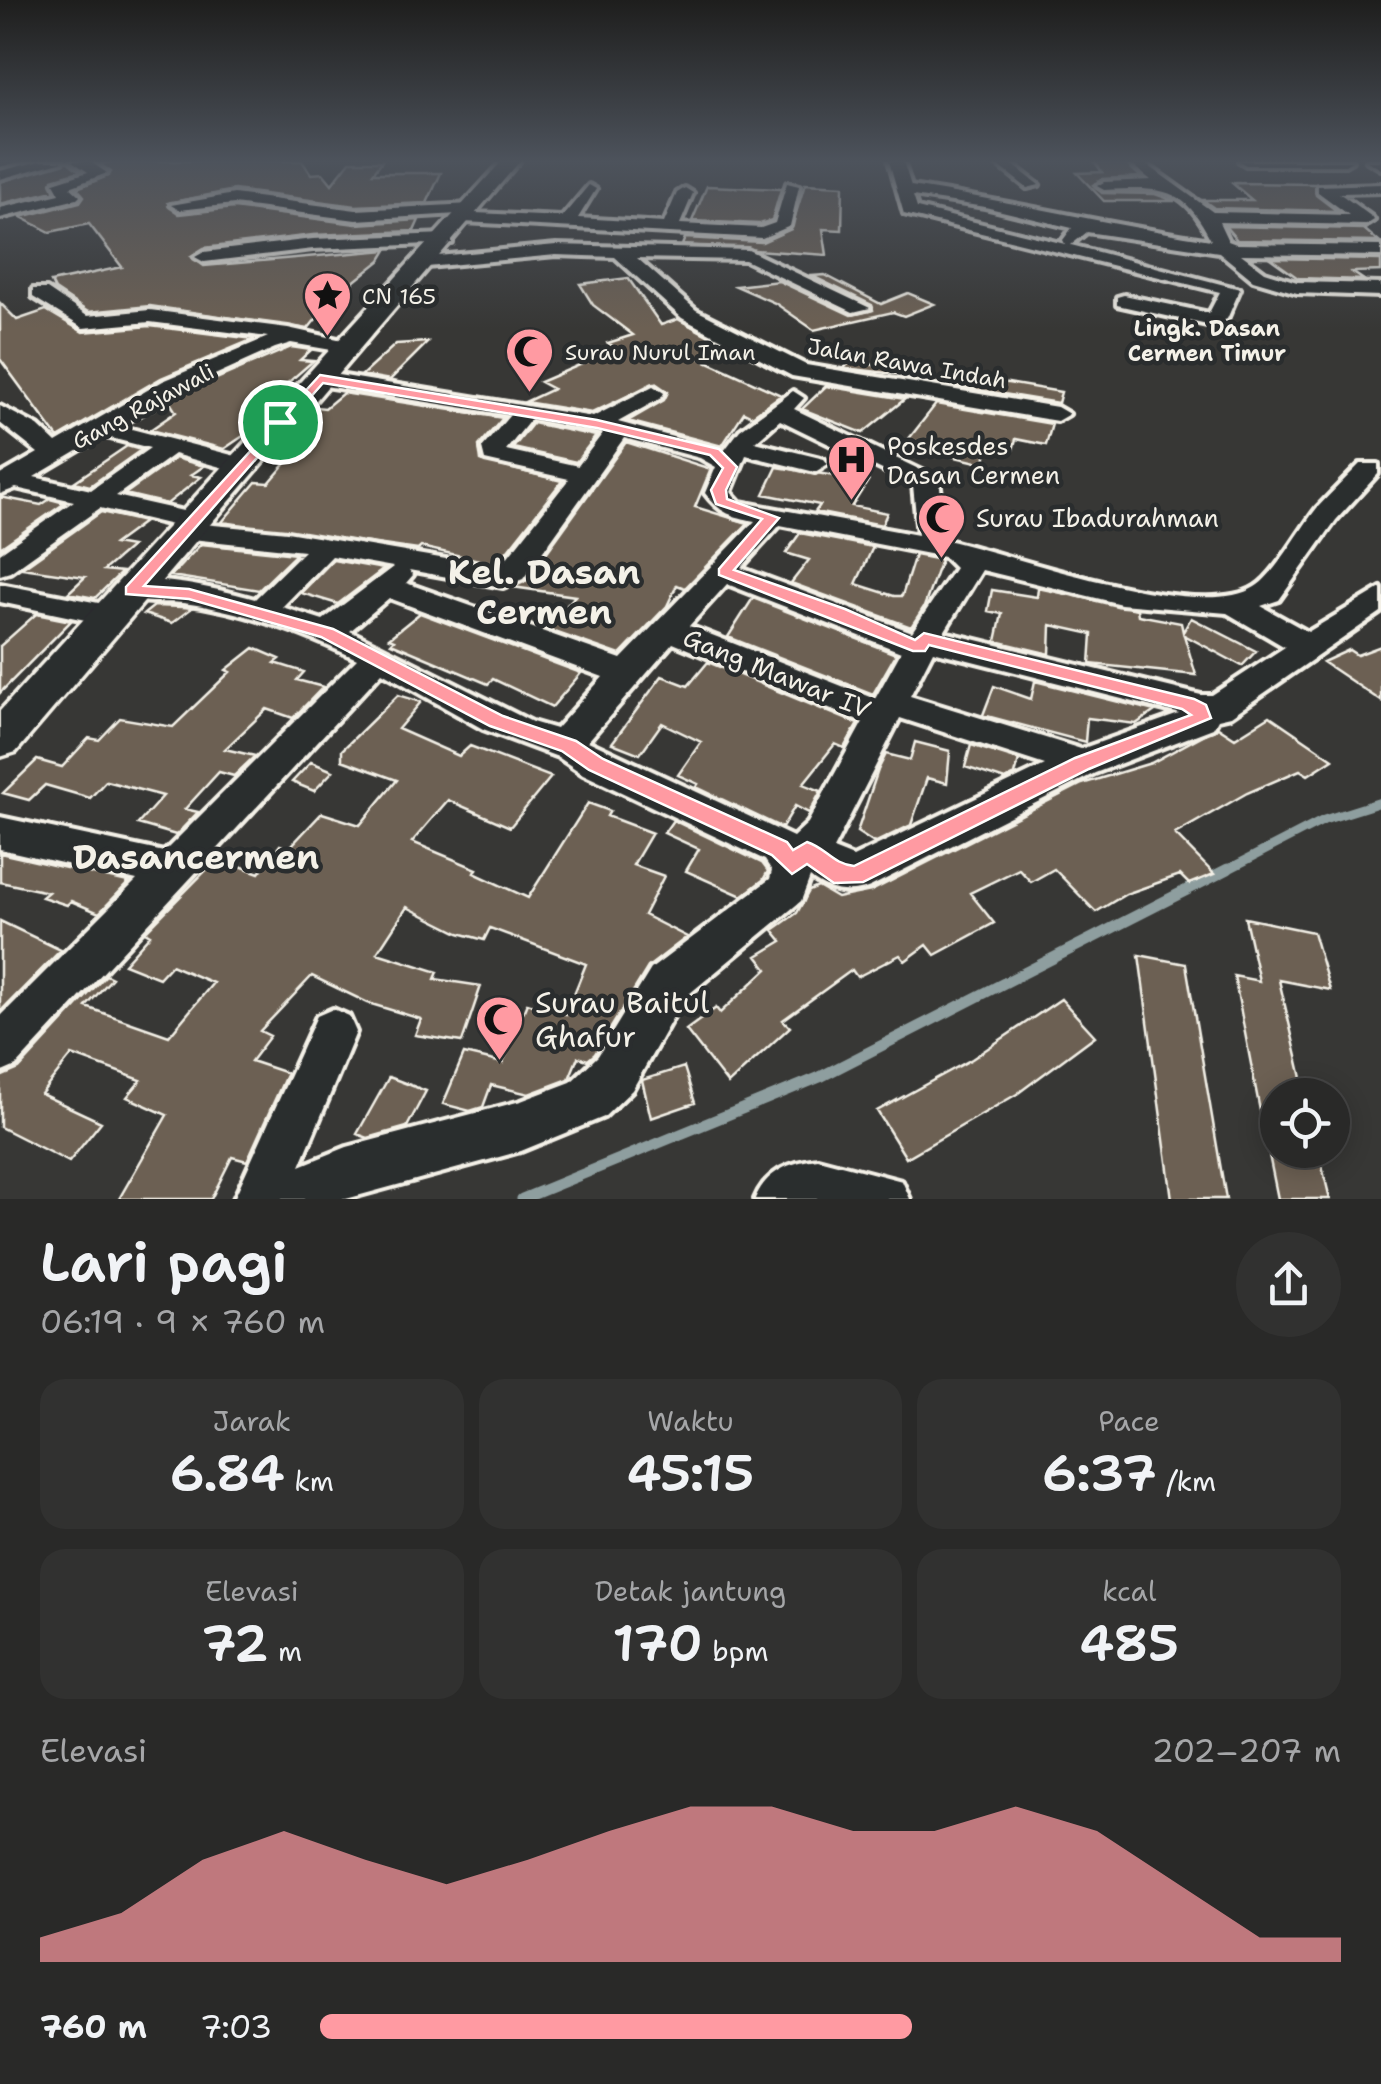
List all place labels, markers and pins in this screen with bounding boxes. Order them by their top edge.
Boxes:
place icon: CN 165 [301,270,353,338]
place label: CN 165 [362,282,436,311]
mosque icon: Surau Nurul Iman [504,326,556,394]
place label: Surau Nurul Iman [565,338,755,367]
pin [238,380,323,465]
place label: Poskesdes Dasan Cermen [887,429,1060,492]
hospital icon: Poskesdes Dasan Cermen [826,434,878,502]
mosque icon: Surau Ibadurahman [915,492,967,560]
place label: Surau Ibadurahman [976,501,1219,535]
place label: Surau Baitul Ghafur [535,982,709,1057]
mosque icon: Surau Baitul Ghafur [474,994,526,1062]

